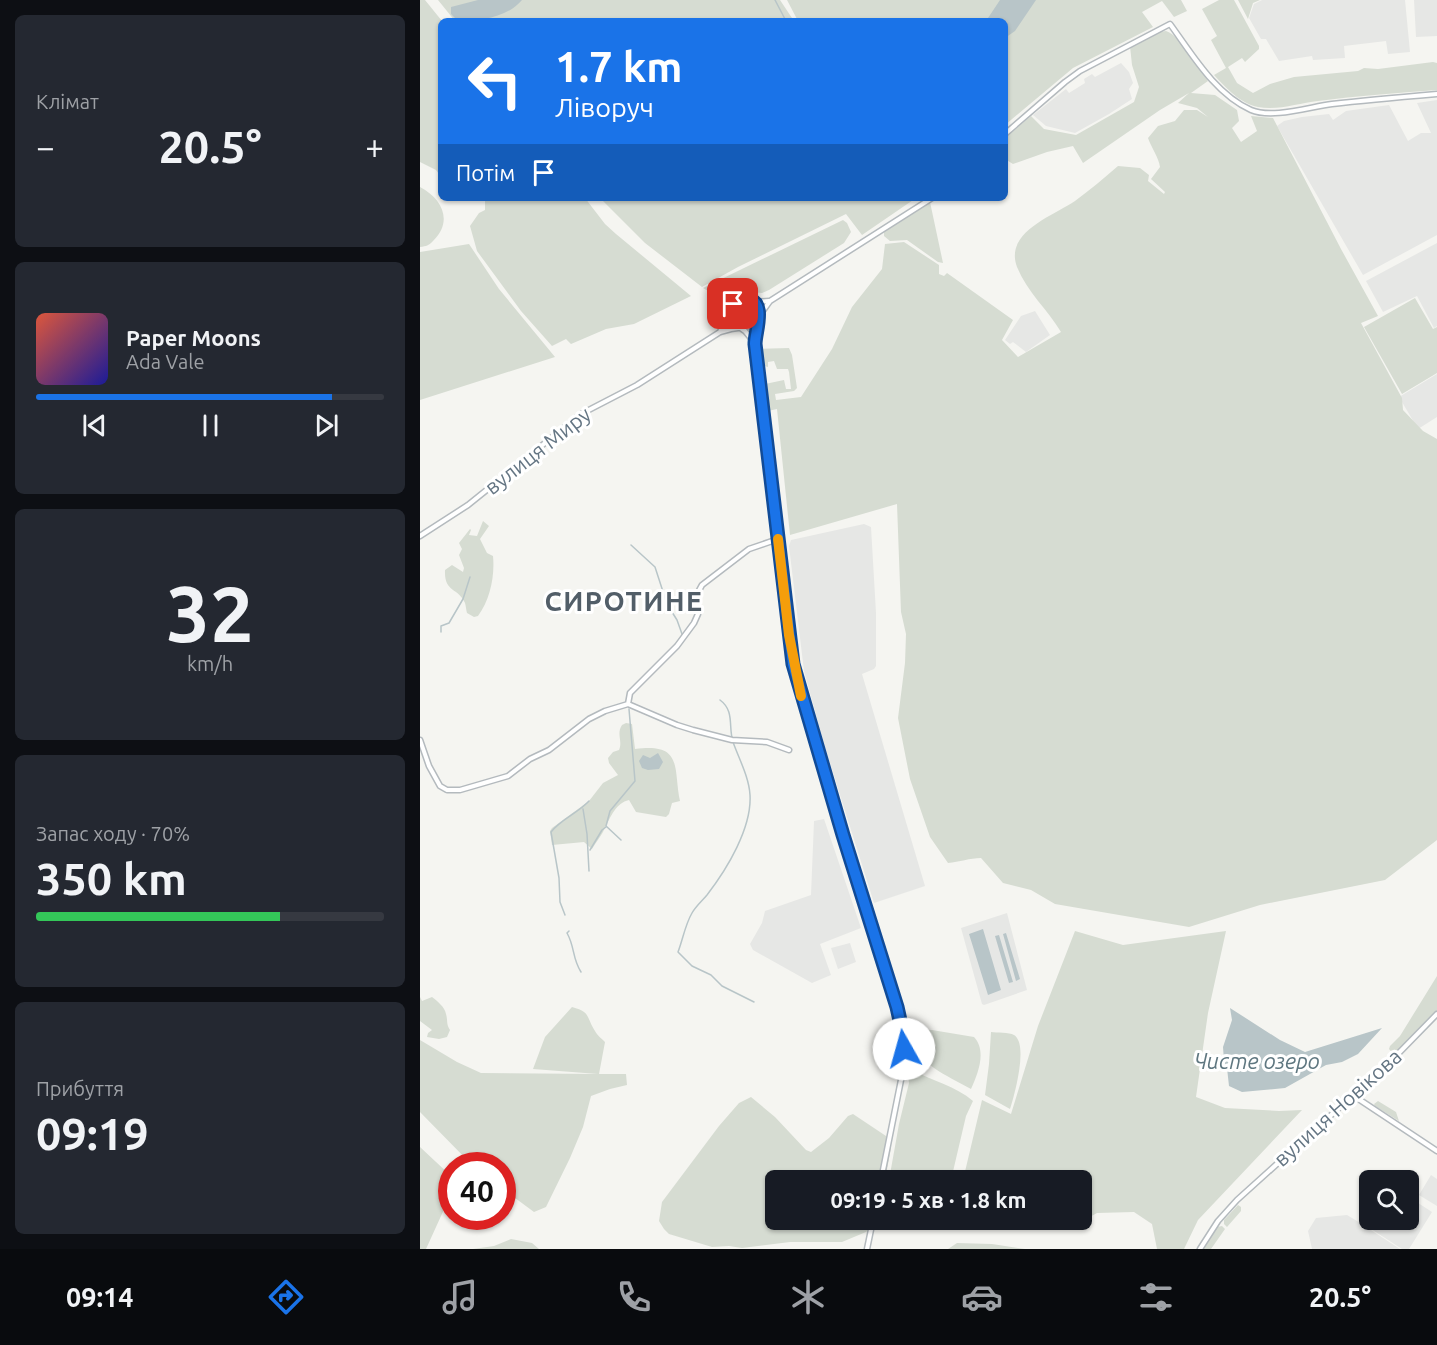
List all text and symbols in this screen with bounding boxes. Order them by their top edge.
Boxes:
icon: left [456,42,534,120]
text: 1.7 km [555,43,682,90]
text: Клімат [36,90,99,113]
text: Ліворуч [555,92,654,122]
text: 20.5° [158,121,262,172]
text: − [36,128,55,165]
text: + [365,128,384,165]
icon: arrive [527,156,560,189]
text: Потім [456,160,515,185]
pin [707,278,758,329]
icon: arrive [716,287,749,320]
text: Paper Moons [126,325,261,350]
text: Ada Vale [126,350,204,373]
street label: вулиця Миру [480,402,595,499]
icon: previous [78,409,111,442]
icon: pause [194,409,227,442]
icon: next [310,409,343,442]
text: 32 [166,569,254,657]
district label: СИРОТИНЕ [544,586,704,616]
text: km/h [187,652,233,675]
text: Запас ходу · 70% [36,822,190,845]
text: 350 km [36,853,187,904]
position arrow [872,1017,936,1081]
street label: вулиця Новікова [1269,1044,1406,1171]
water label: Чисте озеро [1194,1048,1320,1073]
text: Прибуття [36,1077,124,1100]
text: 09:19 [36,1108,149,1159]
speed limit sign: 40 [438,1152,516,1230]
map controls [1359,1170,1419,1230]
button: search [1359,1170,1419,1230]
text: 09:19 · 5 хв · 1.8 km [831,1187,1026,1212]
icon: directions [265,1276,307,1318]
icon: music [439,1276,481,1318]
icon: phone [613,1276,655,1318]
icon: climate [787,1276,829,1318]
icon: car [961,1276,1003,1318]
icon: filters [1135,1276,1177,1318]
text: 09:14 [66,1282,134,1312]
text: 20.5° [1309,1282,1371,1312]

